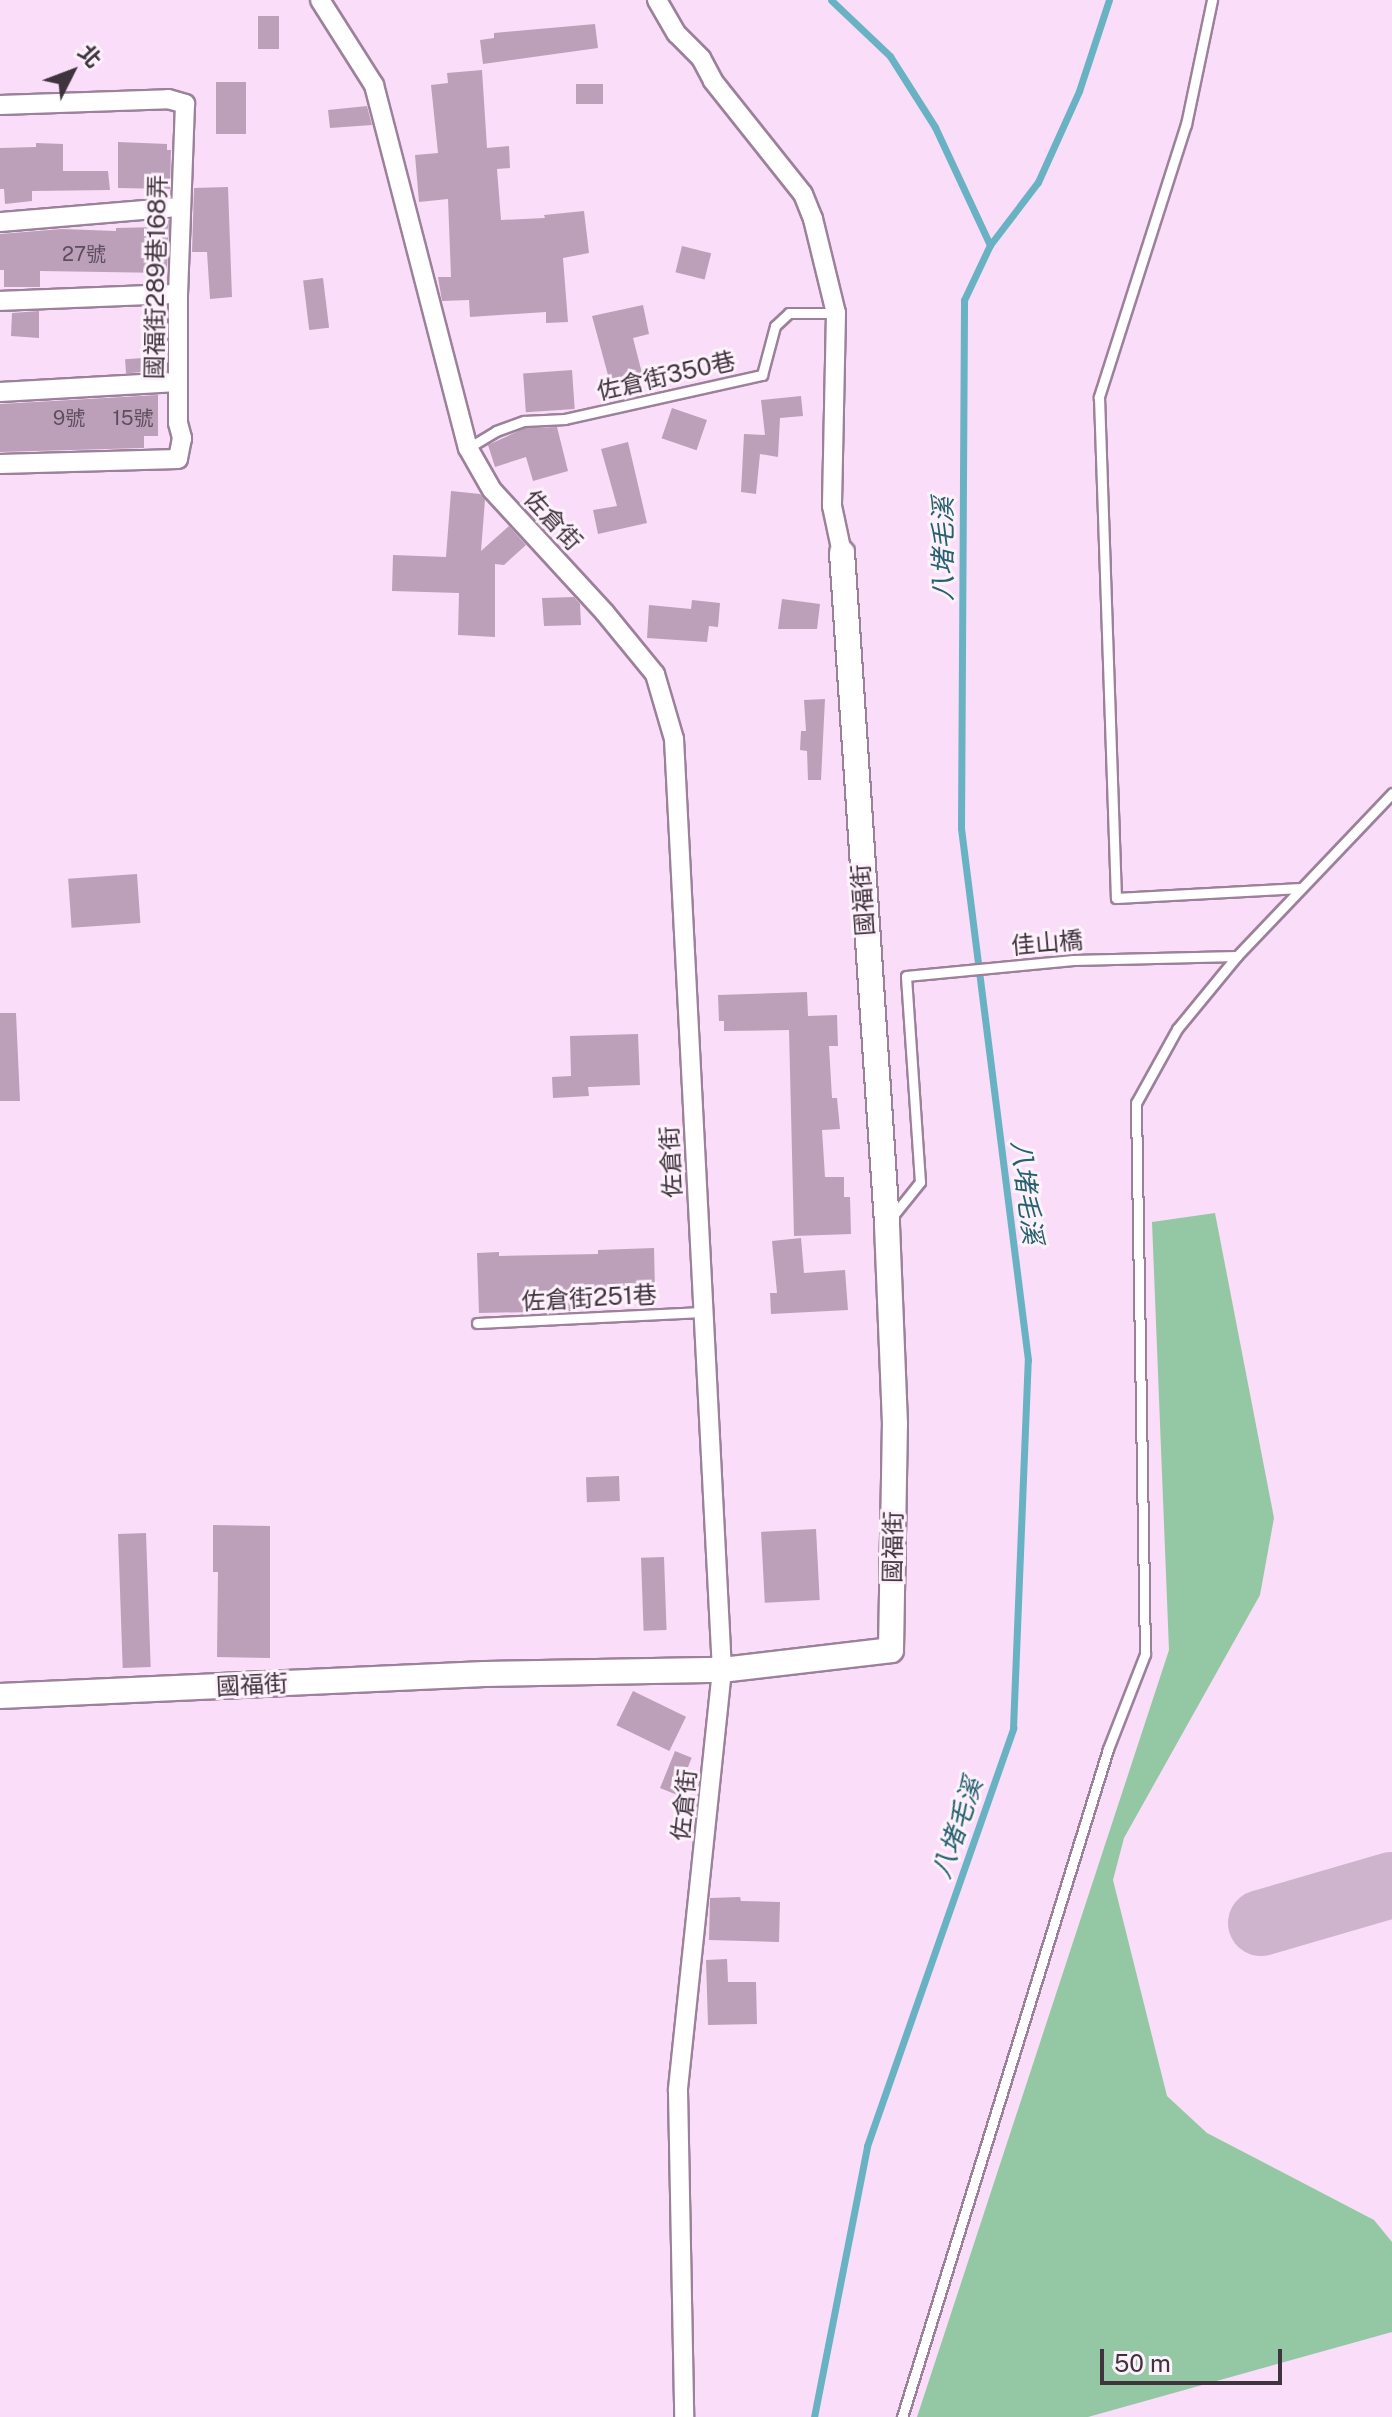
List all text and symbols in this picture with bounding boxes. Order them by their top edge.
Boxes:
north arrow [32,32,112,112]
text: 北 [73,39,107,73]
street label: 國福街289巷168弄 [140,174,172,380]
house number: 27號 [62,242,106,266]
street label: 佐倉街350巷 [594,346,738,406]
house number: 9號 [53,406,85,430]
house number: 15號 [113,406,153,430]
street label: 佐倉街 [518,484,588,556]
water label: 八堵毛溪 [927,497,959,601]
street label: 國福街 [846,863,880,937]
street label: 佳山橋 [1010,926,1084,960]
street label: 佐倉街 [655,1125,687,1199]
water label: 八堵毛溪 [1005,1138,1049,1246]
street label: 佐倉街251巷 [521,1280,657,1316]
street label: 國福街 [878,1511,908,1583]
street label: 國福街 [215,1669,289,1701]
street label: 佐倉街 [666,1768,702,1842]
water label: 八堵毛溪 [925,1774,989,1882]
scale bar [1104,2333,1286,2383]
text: 50 m [1114,2349,1171,2377]

